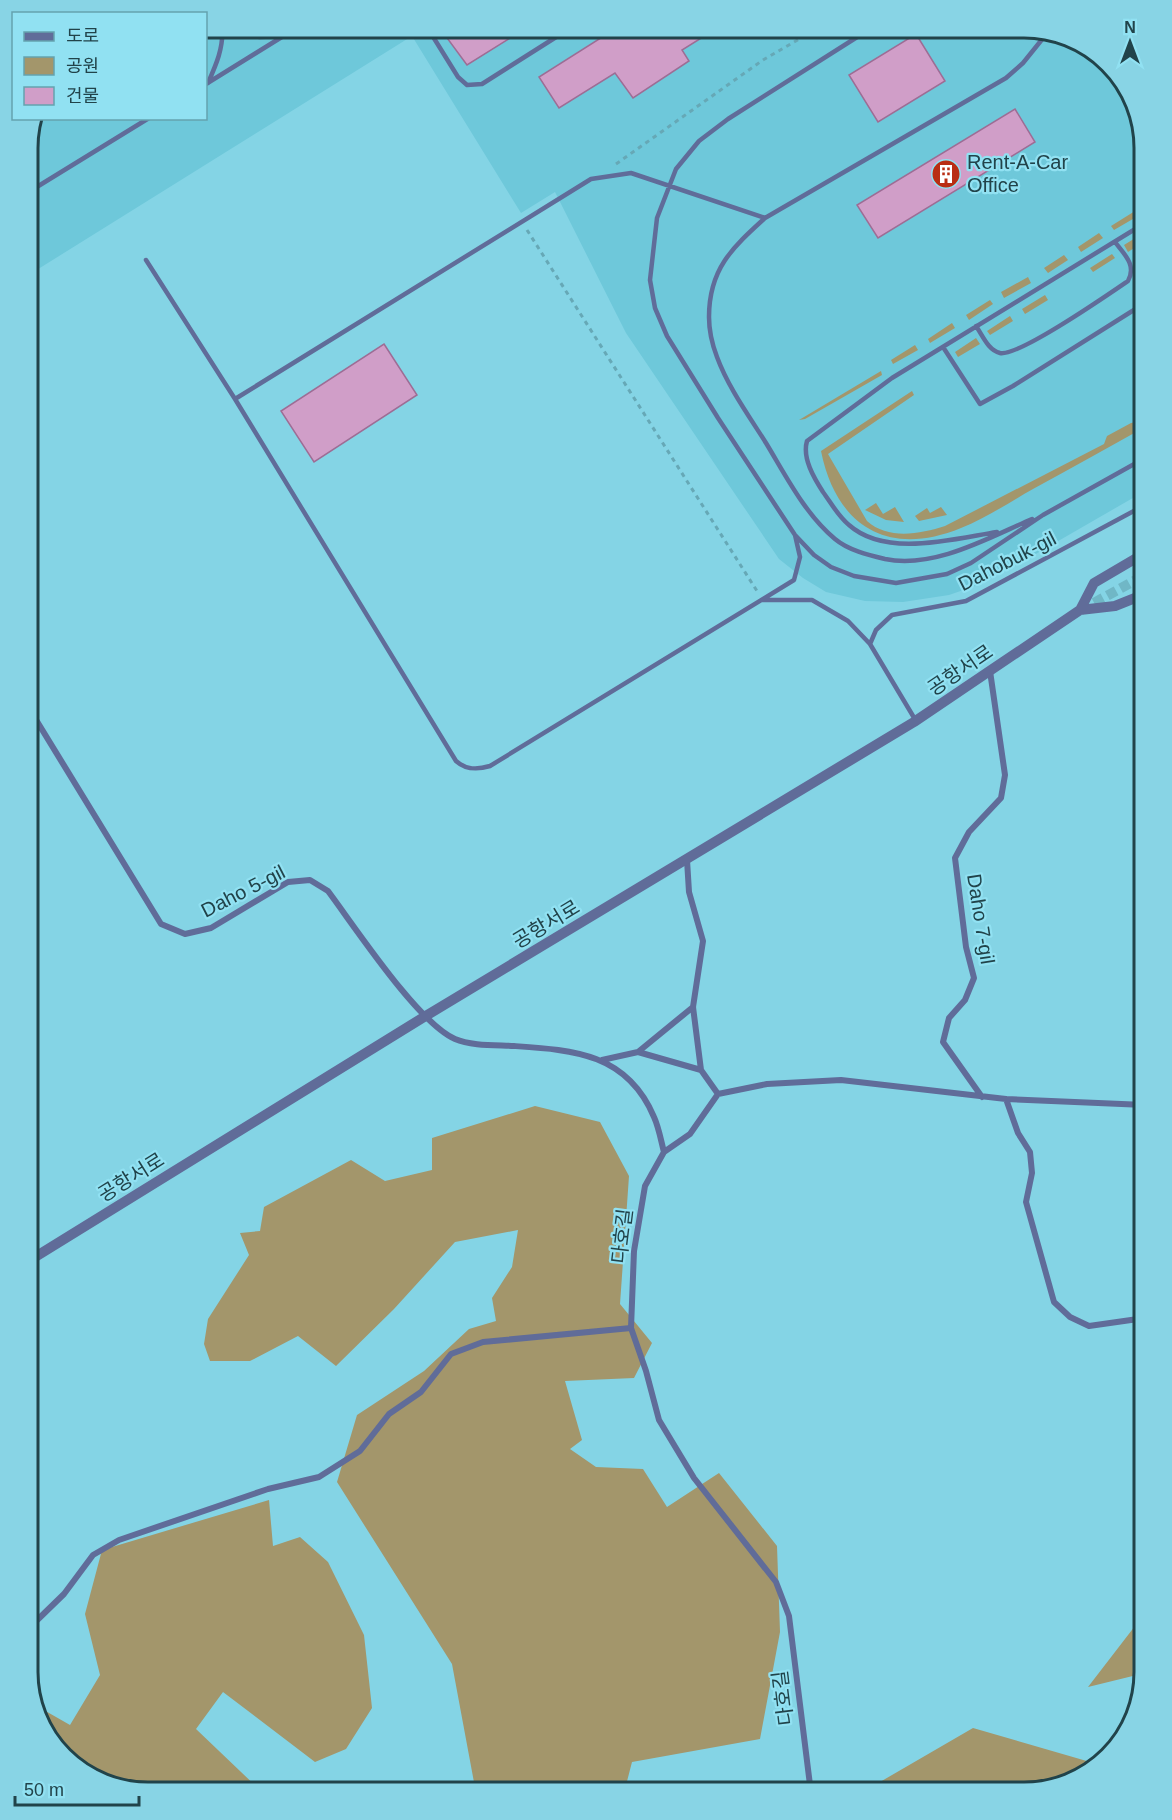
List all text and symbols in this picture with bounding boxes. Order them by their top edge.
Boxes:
legend [12,12,207,120]
north arrow [1100,12,1160,72]
text: N [1124,19,1136,36]
text: 도로 [66,26,99,46]
text: 공원 [66,56,99,76]
text: 건물 [66,86,99,106]
place label: Rent-A-Car Office [967,151,1068,196]
building icon: Rent-A-Car Office [930,158,962,190]
street label: Dahobuk-gil [954,527,1060,595]
street label: 공항서로 [923,640,997,700]
street label: Daho 5-gil [197,861,289,921]
street label: Daho 7-gil [963,872,999,966]
street label: 공항서로 [509,896,583,952]
street label: 공항서로 [94,1148,168,1206]
street label: 다호길 [608,1207,636,1265]
street label: 다호길 [769,1669,797,1727]
scale bar [15,1769,140,1807]
text: 50 m [24,1780,64,1800]

